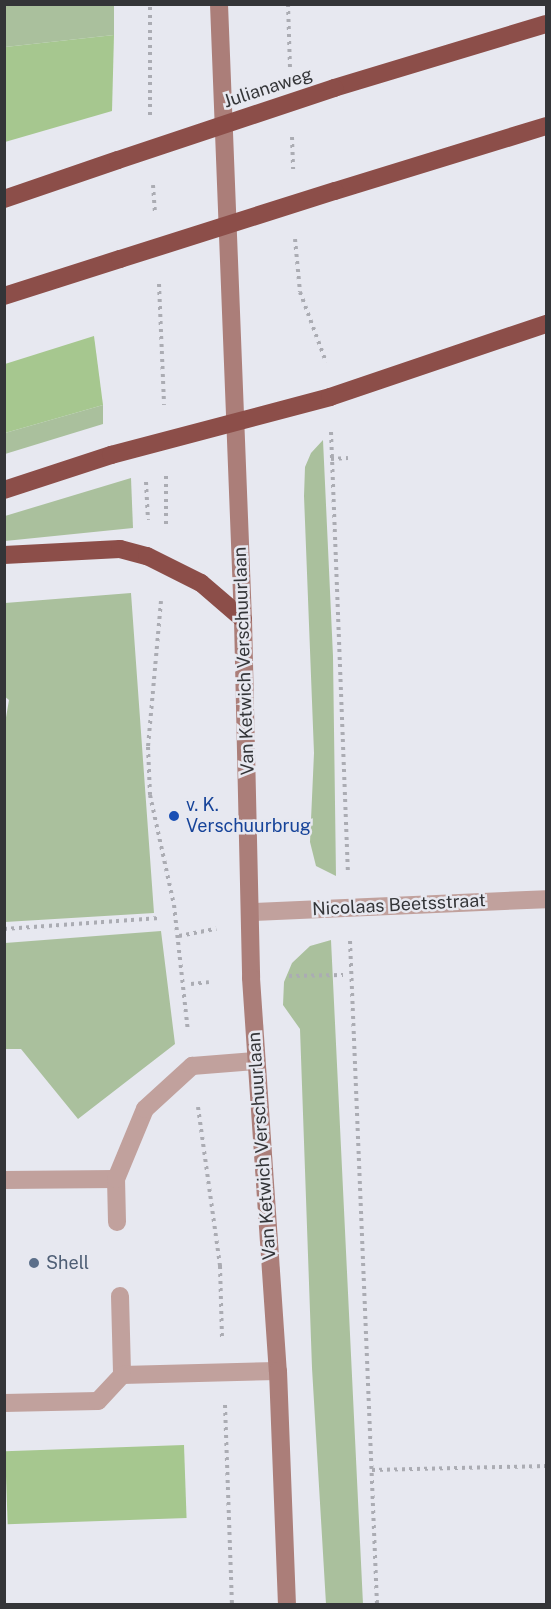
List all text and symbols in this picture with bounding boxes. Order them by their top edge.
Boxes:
street label: Julianaweg [221,63,315,113]
street label: Van Ketwich Verschuurlaan [229,546,259,776]
place label: v. K. Verschuurbrug [186,795,311,838]
marker: v. K. Verschuurbrug [167,809,181,823]
street label: Nicolaas Beetsstraat [312,890,486,920]
street label: Van Ketwich Verschuurlaan [243,1031,281,1261]
place label: Shell [46,1252,89,1274]
marker: Shell [27,1256,41,1270]

